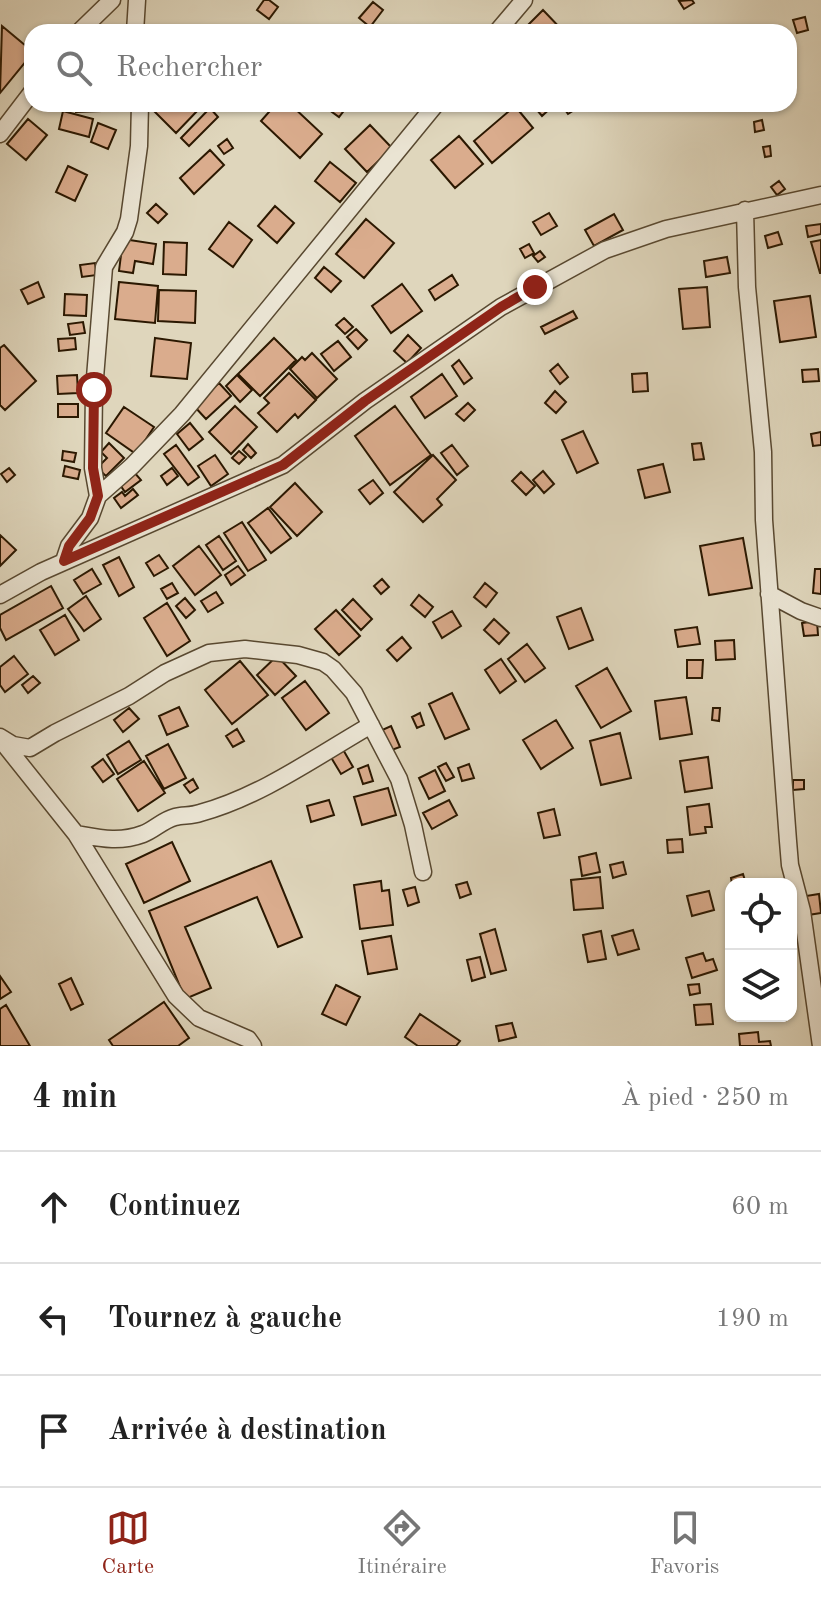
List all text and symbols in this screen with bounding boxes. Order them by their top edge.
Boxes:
search box [24,24,797,112]
icon: search [52,46,96,90]
text: Rechercher [116,53,262,83]
route end [517,269,553,305]
route start [76,372,112,408]
map controls [725,878,797,1022]
button: locate [725,878,797,950]
button: layers [725,950,797,1022]
text: 4 min [32,1081,117,1115]
text: À pied · 250 m [621,1085,789,1111]
icon: ahead [32,1185,76,1229]
text: Continuez [108,1192,241,1222]
text: 60 m [731,1194,789,1220]
icon: left [32,1297,76,1341]
text: Tournez à gauche [108,1304,342,1334]
text: 190 m [716,1306,789,1332]
icon: arrive [32,1409,76,1453]
text: Arrivée à destination [108,1416,387,1446]
tab: Carte [102,1506,154,1581]
tab: Itinéraire [357,1506,447,1581]
tab: Favoris [650,1506,719,1581]

